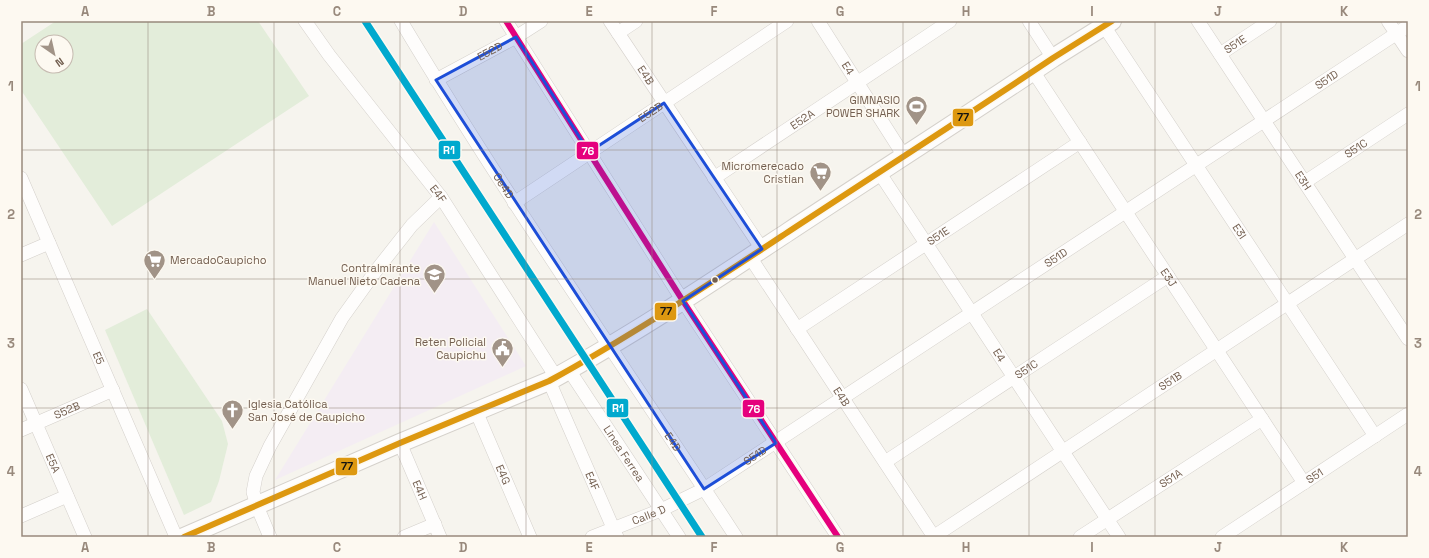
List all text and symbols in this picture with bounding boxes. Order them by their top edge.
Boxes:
text: A [81,3,90,20]
text: B [207,3,216,20]
text: C [333,3,341,20]
text: D [459,3,468,20]
text: E [585,3,593,20]
text: F [711,3,718,20]
text: G [836,3,844,20]
text: H [962,3,970,20]
text: I [1090,3,1094,20]
text: J [1214,3,1222,20]
text: K [1340,3,1349,20]
street label: S51E [1221,32,1249,57]
north arrow [34,34,74,74]
street label: E52D [475,39,505,64]
text: N [53,54,67,70]
street label: E4 [839,59,858,78]
street label: E4B [635,63,658,87]
street label: S51D [1312,67,1341,92]
text: 1 [8,78,14,95]
text: 1 [1415,78,1421,95]
place label: GIMNASIO POWER SHARK [826,93,900,120]
sports icon: GIMNASIO POWER SHARK [903,93,929,126]
street label: E52B [635,99,665,125]
street label: E52A [787,106,817,132]
line badge: 77 [952,108,974,127]
text: 77 [957,110,969,124]
street label: S51C [1342,136,1370,161]
line badge: R1 [438,140,461,160]
line badge: 76 [576,141,599,160]
text: R1 [443,143,455,157]
text: 76 [582,144,595,158]
place label: Micromerecado Cristian [721,159,804,186]
supermarket icon: Micromerecado Cristian [807,159,833,192]
street label: E3H [1292,168,1315,193]
street label: Oe4D [490,170,517,201]
street label: E4F [427,182,450,205]
text: 2 [7,206,15,223]
text: 2 [1414,206,1422,223]
street label: E3I [1230,221,1250,242]
street label: S51E [924,223,952,248]
street label: S51D [1041,245,1070,270]
supermarket icon: MercadoCaupicho [141,247,167,280]
place label: MercadoCaupicho [170,253,267,267]
place label: Contralmirante Manuel Nieto Cadena [308,261,421,288]
school or university icon: Contralmirante Manuel Nieto Cadena [422,261,448,294]
street label: E3J [1158,265,1180,290]
unlabelled marker [710,275,720,285]
line badge: 77 [654,302,677,321]
text: 77 [660,304,672,318]
text: 3 [7,335,15,352]
place label: Reten Policial Caupichu [415,335,486,362]
public building icon: Reten Policial Caupichu [489,335,515,368]
text: 3 [1414,335,1422,352]
street label: E4 [990,346,1009,364]
street label: E5 [90,349,108,367]
street label: S51C [1012,357,1040,382]
street label: S51B [1156,368,1184,393]
street label: E4B [830,384,853,409]
church icon: Iglesia Católica San José de Caupicho [220,397,246,430]
place label: Iglesia Católica San José de Caupicho [248,397,365,424]
street label: S52B [52,398,82,422]
line badge: R1 [606,398,629,418]
line badge: 76 [742,399,765,418]
text: R1 [612,401,624,415]
text: 76 [748,402,761,416]
street label: Linea Ferrea [600,423,648,485]
street label: E4D [662,429,684,454]
street label: S51D [741,443,769,468]
street label: E5A [43,452,64,475]
line badge: 77 [335,457,358,476]
text: 77 [341,459,353,473]
street label: E4G [493,462,514,487]
text: 4 [7,463,15,480]
text: 4 [1414,463,1422,480]
street label: S51 [1303,465,1326,487]
street label: S51A [1156,466,1185,491]
street label: E4F [582,469,603,492]
street label: E4H [410,478,430,502]
street label: Calle D [630,502,668,528]
text: A [81,539,90,556]
text: B [207,539,216,556]
text: C [333,539,341,556]
text: D [459,539,468,556]
text: E [585,539,593,556]
text: F [711,539,718,556]
text: G [836,539,844,556]
text: H [962,539,970,556]
text: I [1090,539,1094,556]
text: J [1214,539,1222,556]
text: K [1340,539,1349,556]

